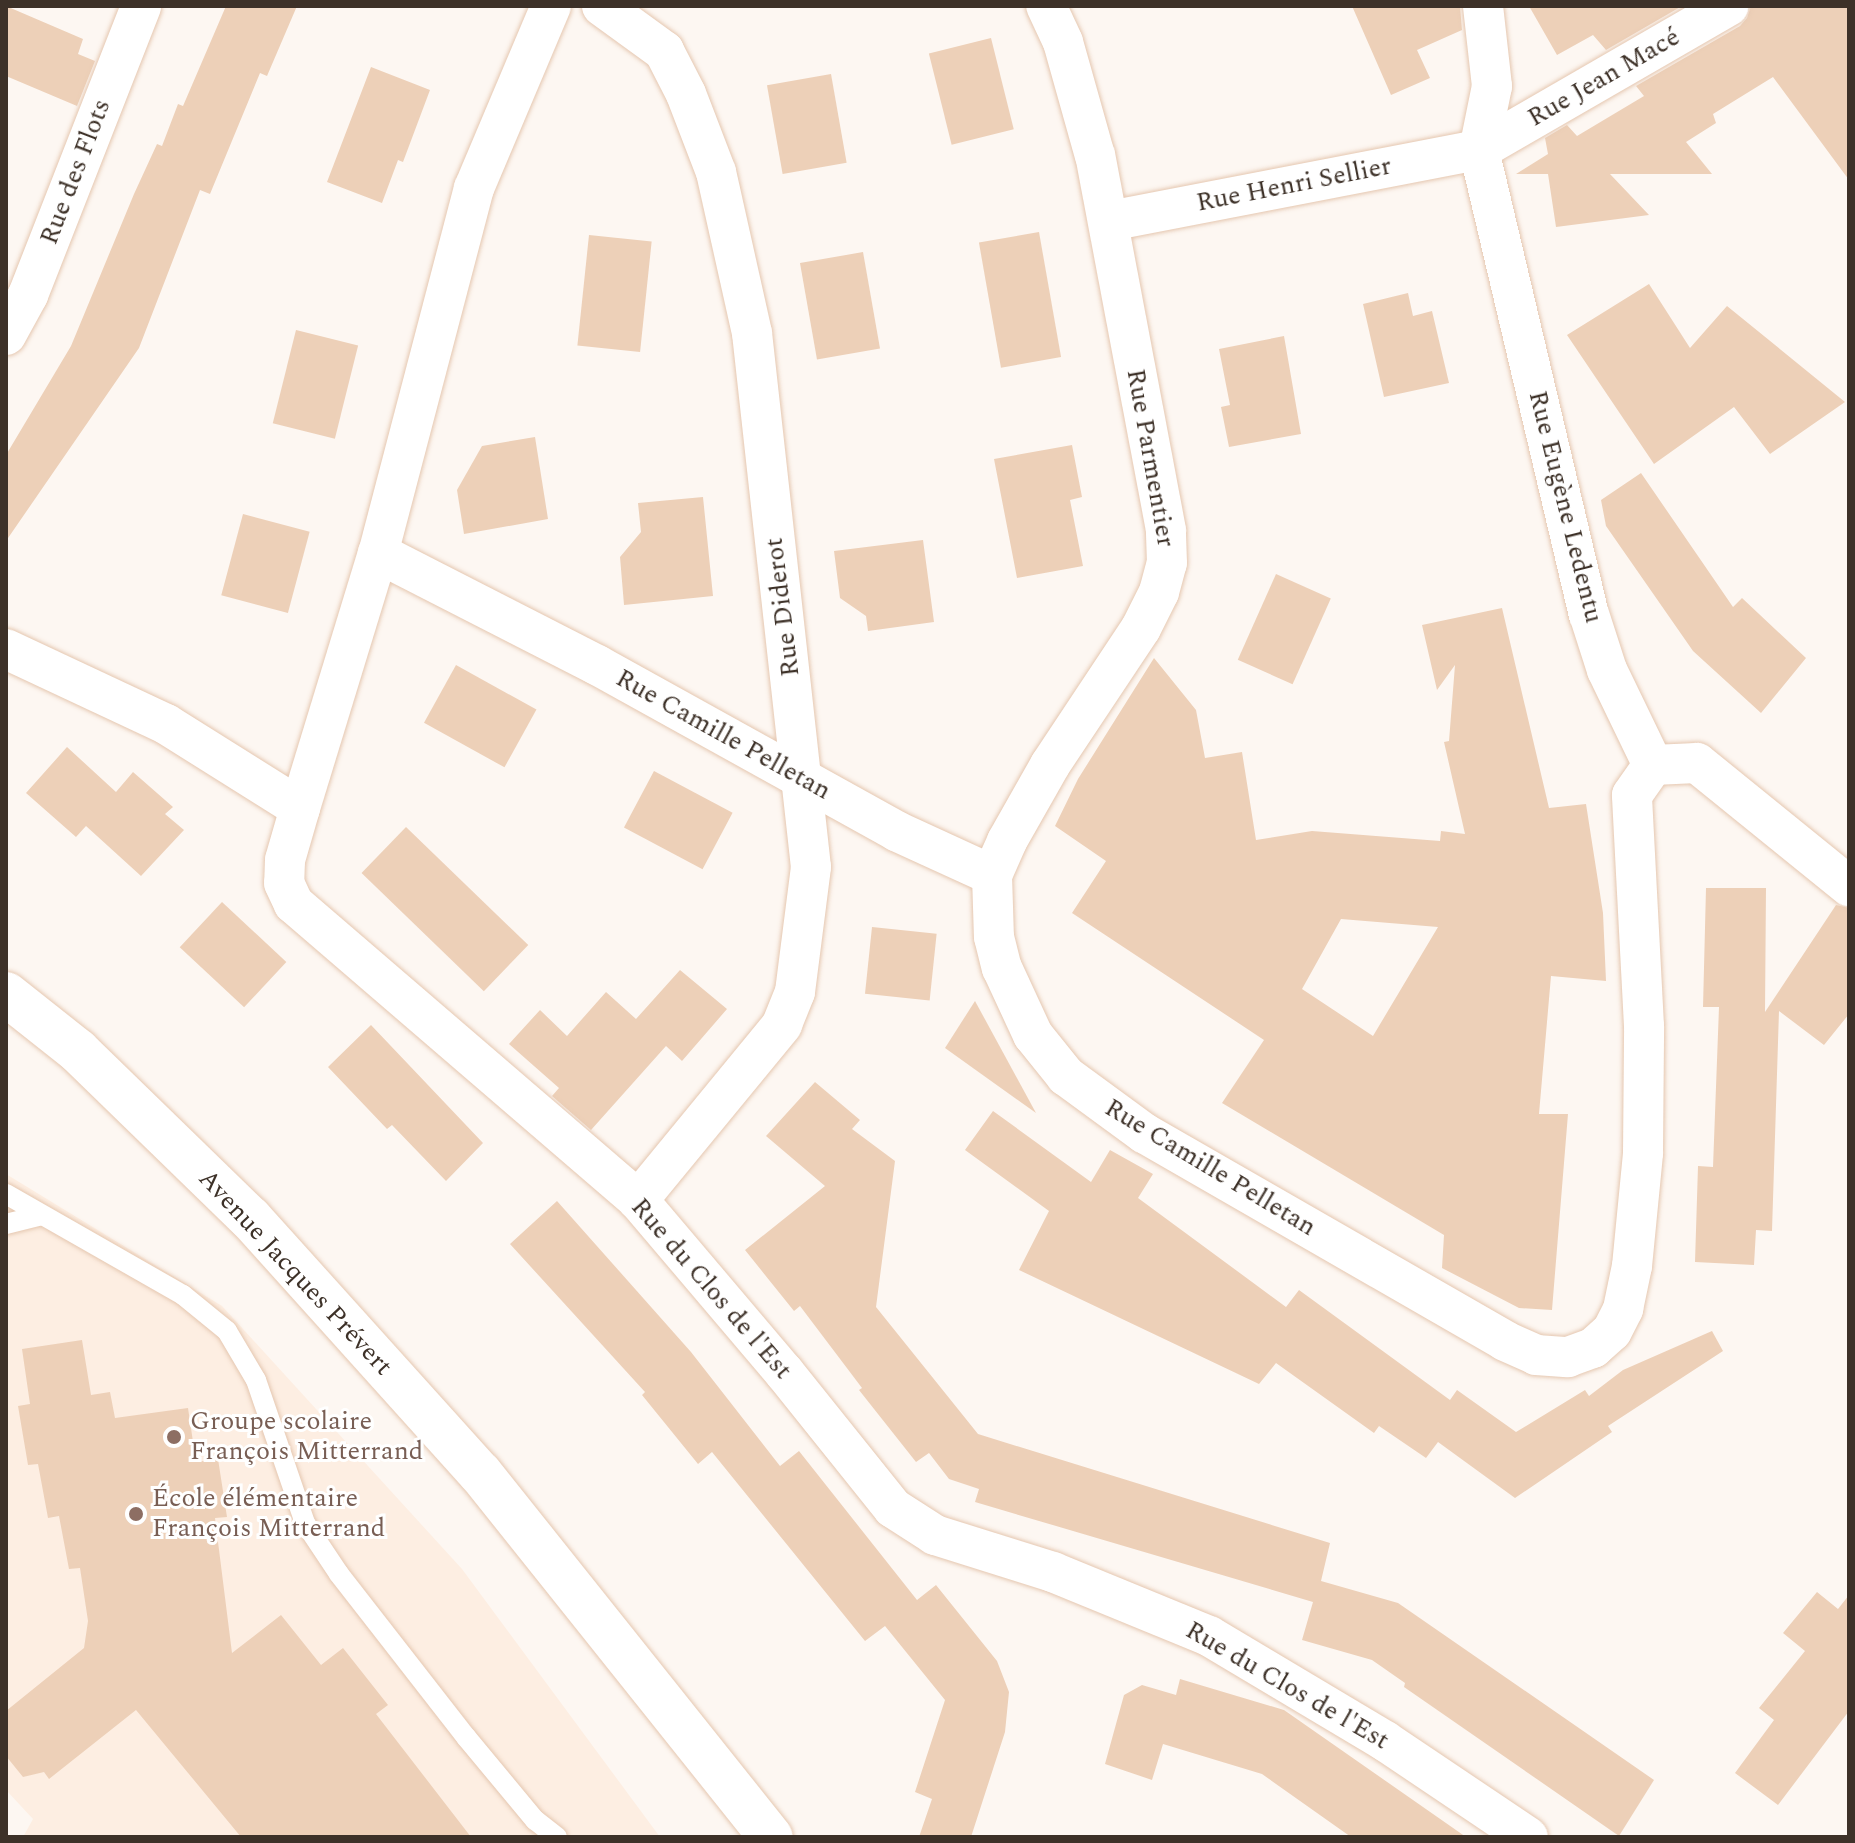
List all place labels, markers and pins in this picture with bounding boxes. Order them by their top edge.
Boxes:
place label: Groupe scolaire François Mitterrand [190,1406,423,1468]
marker: Groupe scolaire François Mitterrand [165,1428,183,1446]
place label: École élémentaire François Mitterrand [152,1483,385,1544]
marker: École élémentaire François Mitterrand [127,1505,145,1523]

